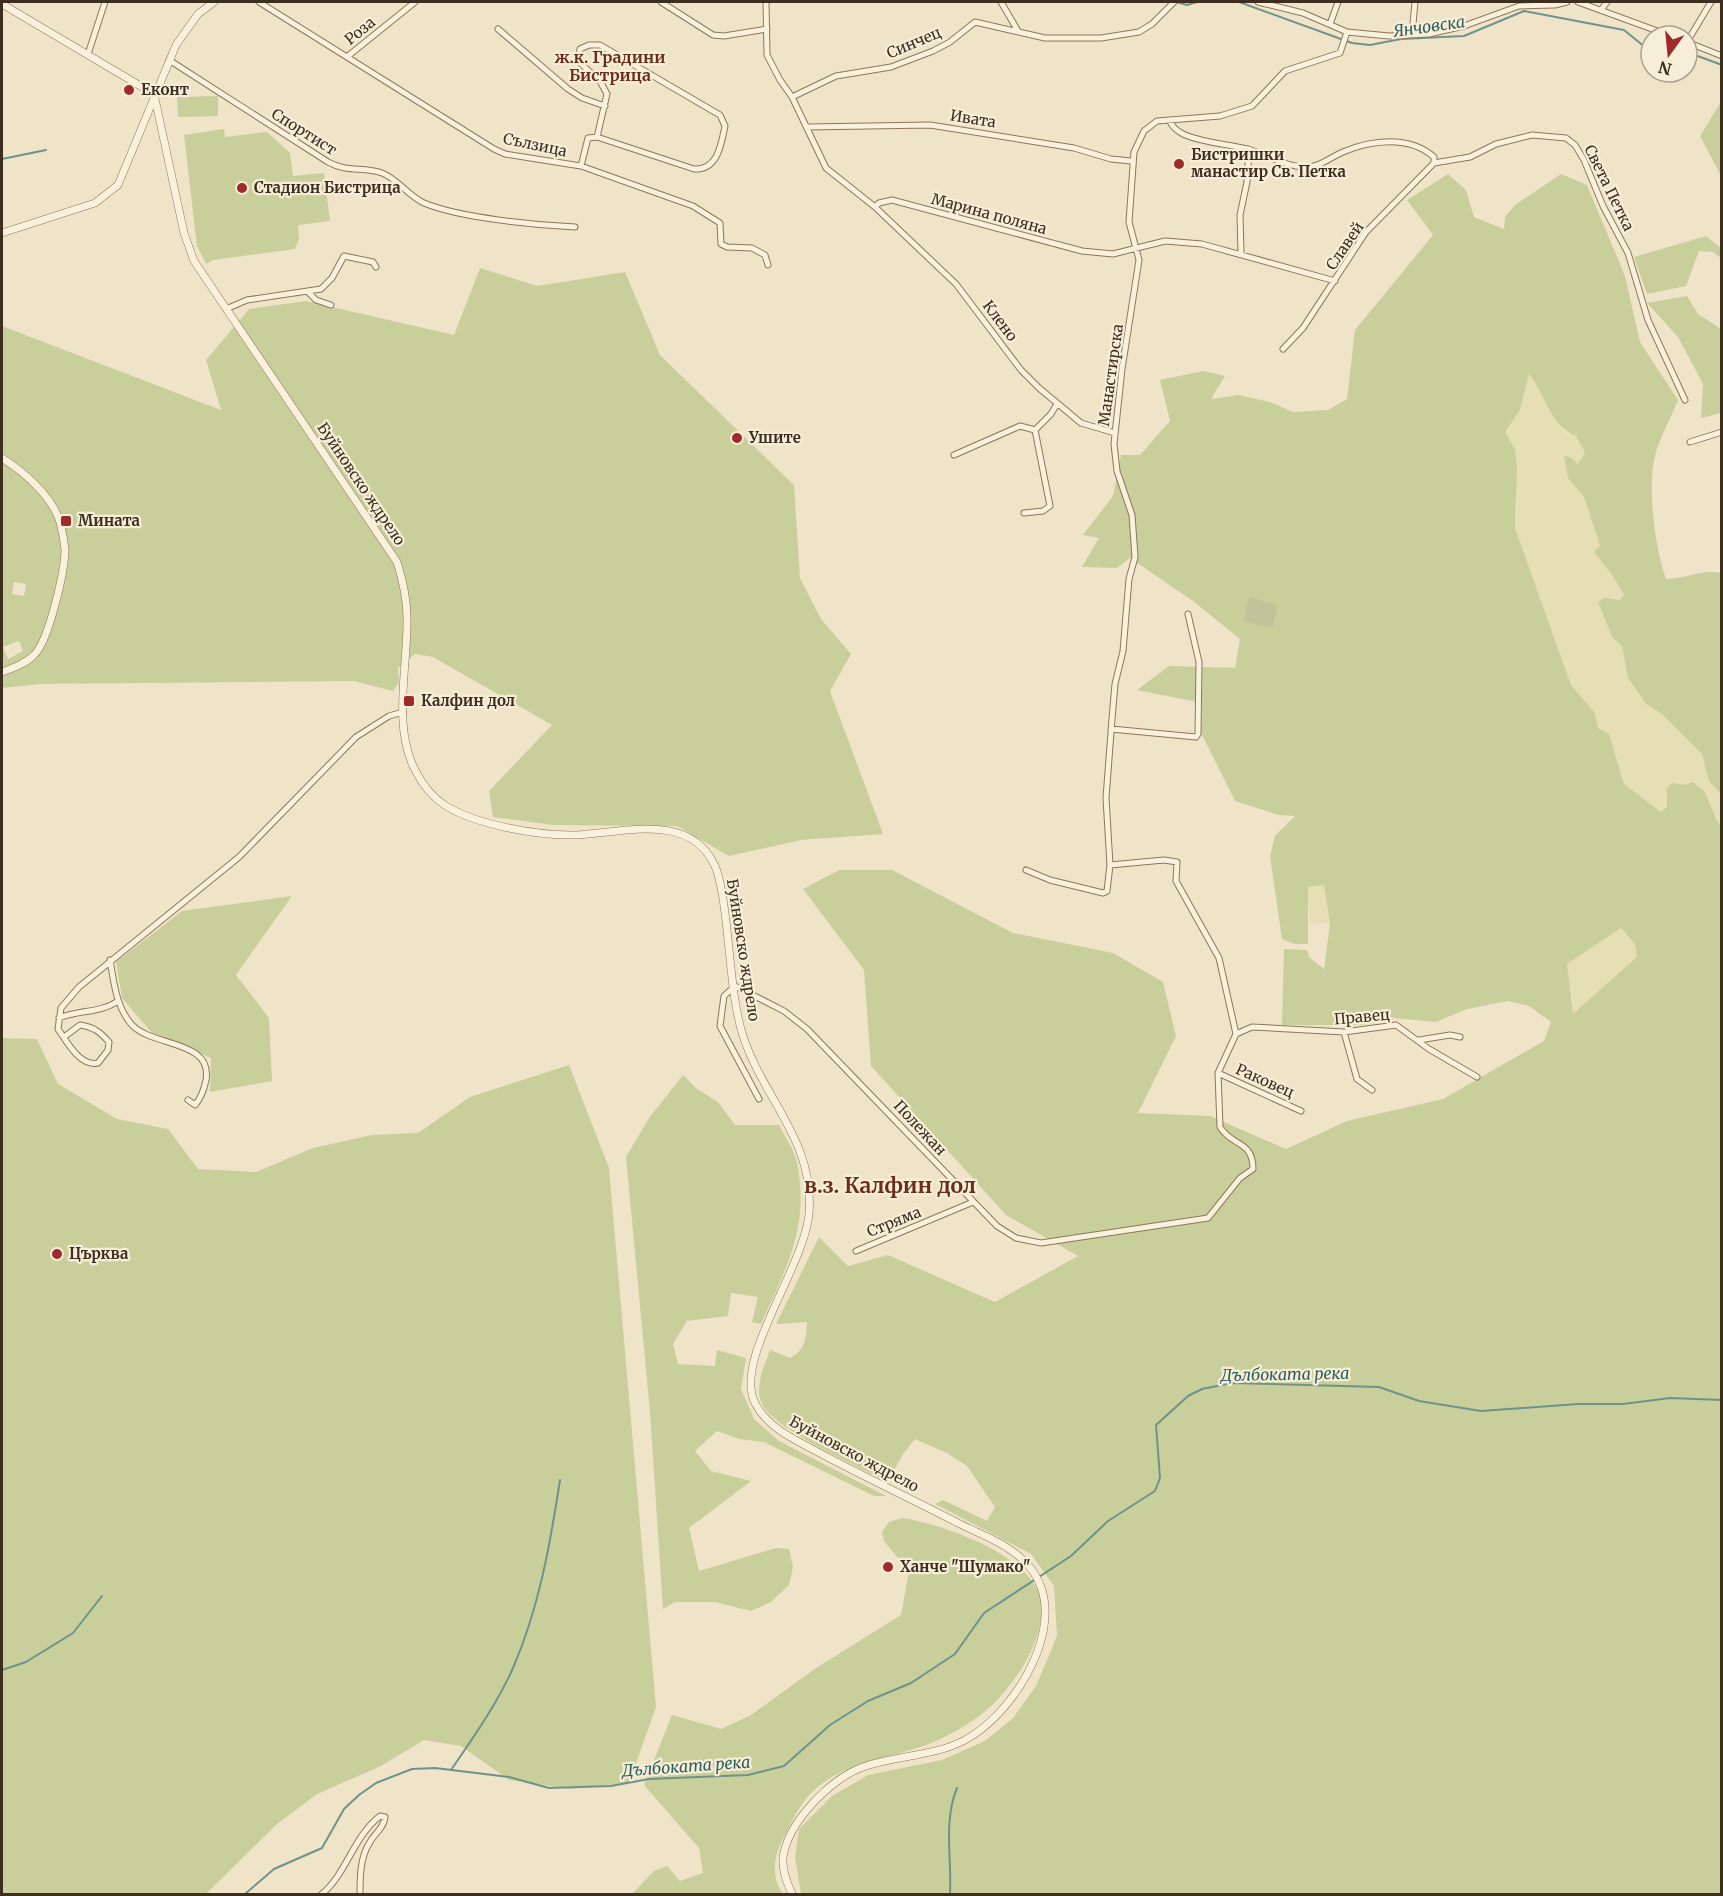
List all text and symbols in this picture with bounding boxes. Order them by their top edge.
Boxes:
water label: Янчовска [1391,11,1466,41]
street label: Роза [340,13,379,49]
street label: Синчец [884,23,944,63]
north arrow [1639,24,1699,84]
district label: ж.к. Градини Бистрица [555,47,666,85]
text: N [1656,57,1674,80]
place label: Еконт [141,80,189,99]
marker: Еконт [122,83,136,97]
street label: Спортист [268,104,340,159]
street label: Ивата [949,106,997,131]
street label: Сълзица [501,128,569,161]
street label: Света Петка [1580,142,1638,234]
place label: Бистришки манастир Св. Петка [1191,145,1346,181]
marker: Бистришки манастир Св. Петка [1172,157,1186,171]
place label: Стадион Бистрица [254,178,401,197]
marker: Стадион Бистрица [235,181,249,195]
street label: Марина поляна [929,189,1049,238]
street label: Славей [1322,218,1368,273]
street label: Клено [979,296,1022,345]
street label: Манастирска [1094,323,1127,427]
street label: Буйновско ждрело [313,419,410,549]
place label: Ушите [748,428,801,447]
marker: Ушите [730,431,744,445]
place label: Мината [78,511,140,530]
marker: Мината [59,514,73,528]
place label: Калфин дол [421,691,515,710]
marker: Калфин дол [402,694,416,708]
street label: Буйновско ждрело [723,877,764,1023]
street label: Правец [1333,1005,1391,1028]
street label: Раковец [1233,1059,1298,1102]
street label: Полежан [890,1096,951,1159]
district label: в.з. Калфин дол [804,1172,976,1199]
street label: Стряма [864,1202,924,1241]
place label: Църква [69,1244,129,1263]
marker: Църква [50,1247,64,1261]
water label: Дълбоката река [1219,1363,1350,1385]
street label: Буйновско ждрело [786,1411,923,1496]
place label: Ханче "Шумако" [900,1557,1031,1576]
marker: Ханче "Шумако" [881,1560,895,1574]
water label: Дълбоката река [620,1752,751,1781]

